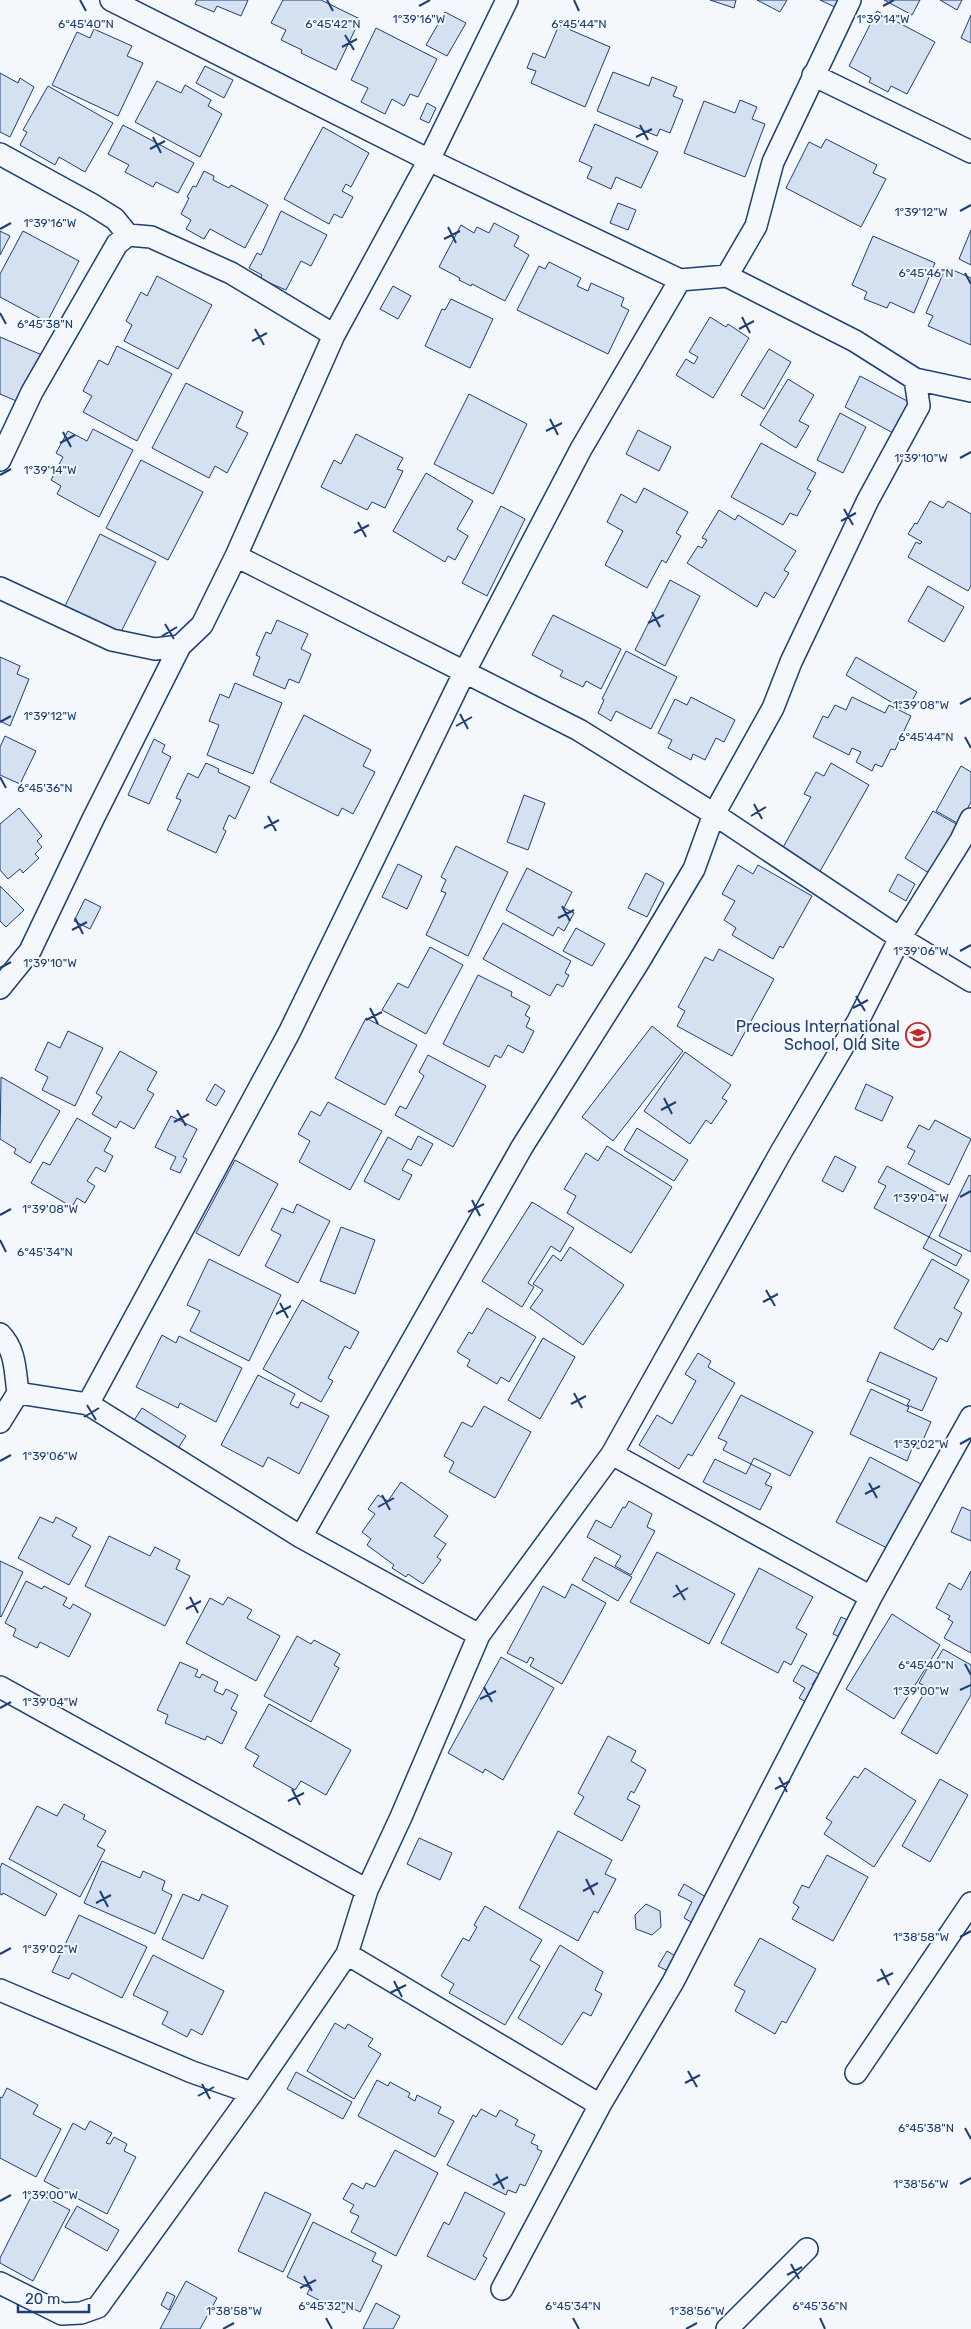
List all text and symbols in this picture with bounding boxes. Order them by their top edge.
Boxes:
text: 1°39'16"W [393,12,446,26]
text: 1°39'14"W [856,12,910,26]
text: 6°45'40"N [58,17,114,31]
text: 6°45'42"N [305,17,361,31]
text: 6°45'44"N [551,17,607,31]
text: 1°39'12"W [894,205,948,219]
text: 1°39'16"W [24,216,77,230]
text: 6°45'46"N [898,266,954,280]
text: 6°45'38"N [17,317,73,331]
text: 1°39'10"W [894,451,948,465]
text: 1°39'14"W [23,463,77,477]
text: 1°39'08"W [893,698,949,712]
text: 1°39'12"W [23,709,77,723]
text: 6°45'44"N [898,730,954,744]
text: 6°45'36"N [17,781,73,795]
text: 1°39'06"W [893,944,949,958]
text: 1°39'10"W [23,956,77,970]
place label: Precious International School, Old Site [736,1017,900,1054]
school or university icon: Precious International School, Old Site [905,1022,931,1048]
text: 1°39'04"W [893,1191,949,1205]
text: 1°39'08"W [22,1202,78,1216]
text: 6°45'34"N [17,1245,73,1259]
text: 1°39'02"W [893,1437,949,1451]
text: 1°39'06"W [22,1449,78,1463]
text: 6°45'40"N [898,1658,954,1672]
text: 1°39'00"W [893,1684,949,1698]
text: 1°39'04"W [22,1695,78,1709]
text: 1°38'58"W [893,1930,949,1944]
text: 1°39'02"W [22,1942,78,1956]
text: 6°45'38"N [898,2121,954,2135]
text: 1°38'56"W [893,2177,949,2191]
text: 1°39'00"W [22,2188,78,2202]
scale bar [18,2282,89,2314]
text: 20 m [25,2290,60,2308]
text: 6°45'32"N [298,2299,354,2313]
text: 6°45'34"N [545,2299,601,2313]
text: 6°45'36"N [792,2299,848,2313]
text: 1°38'58"W [206,2304,262,2318]
text: 1°38'56"W [669,2304,725,2318]

